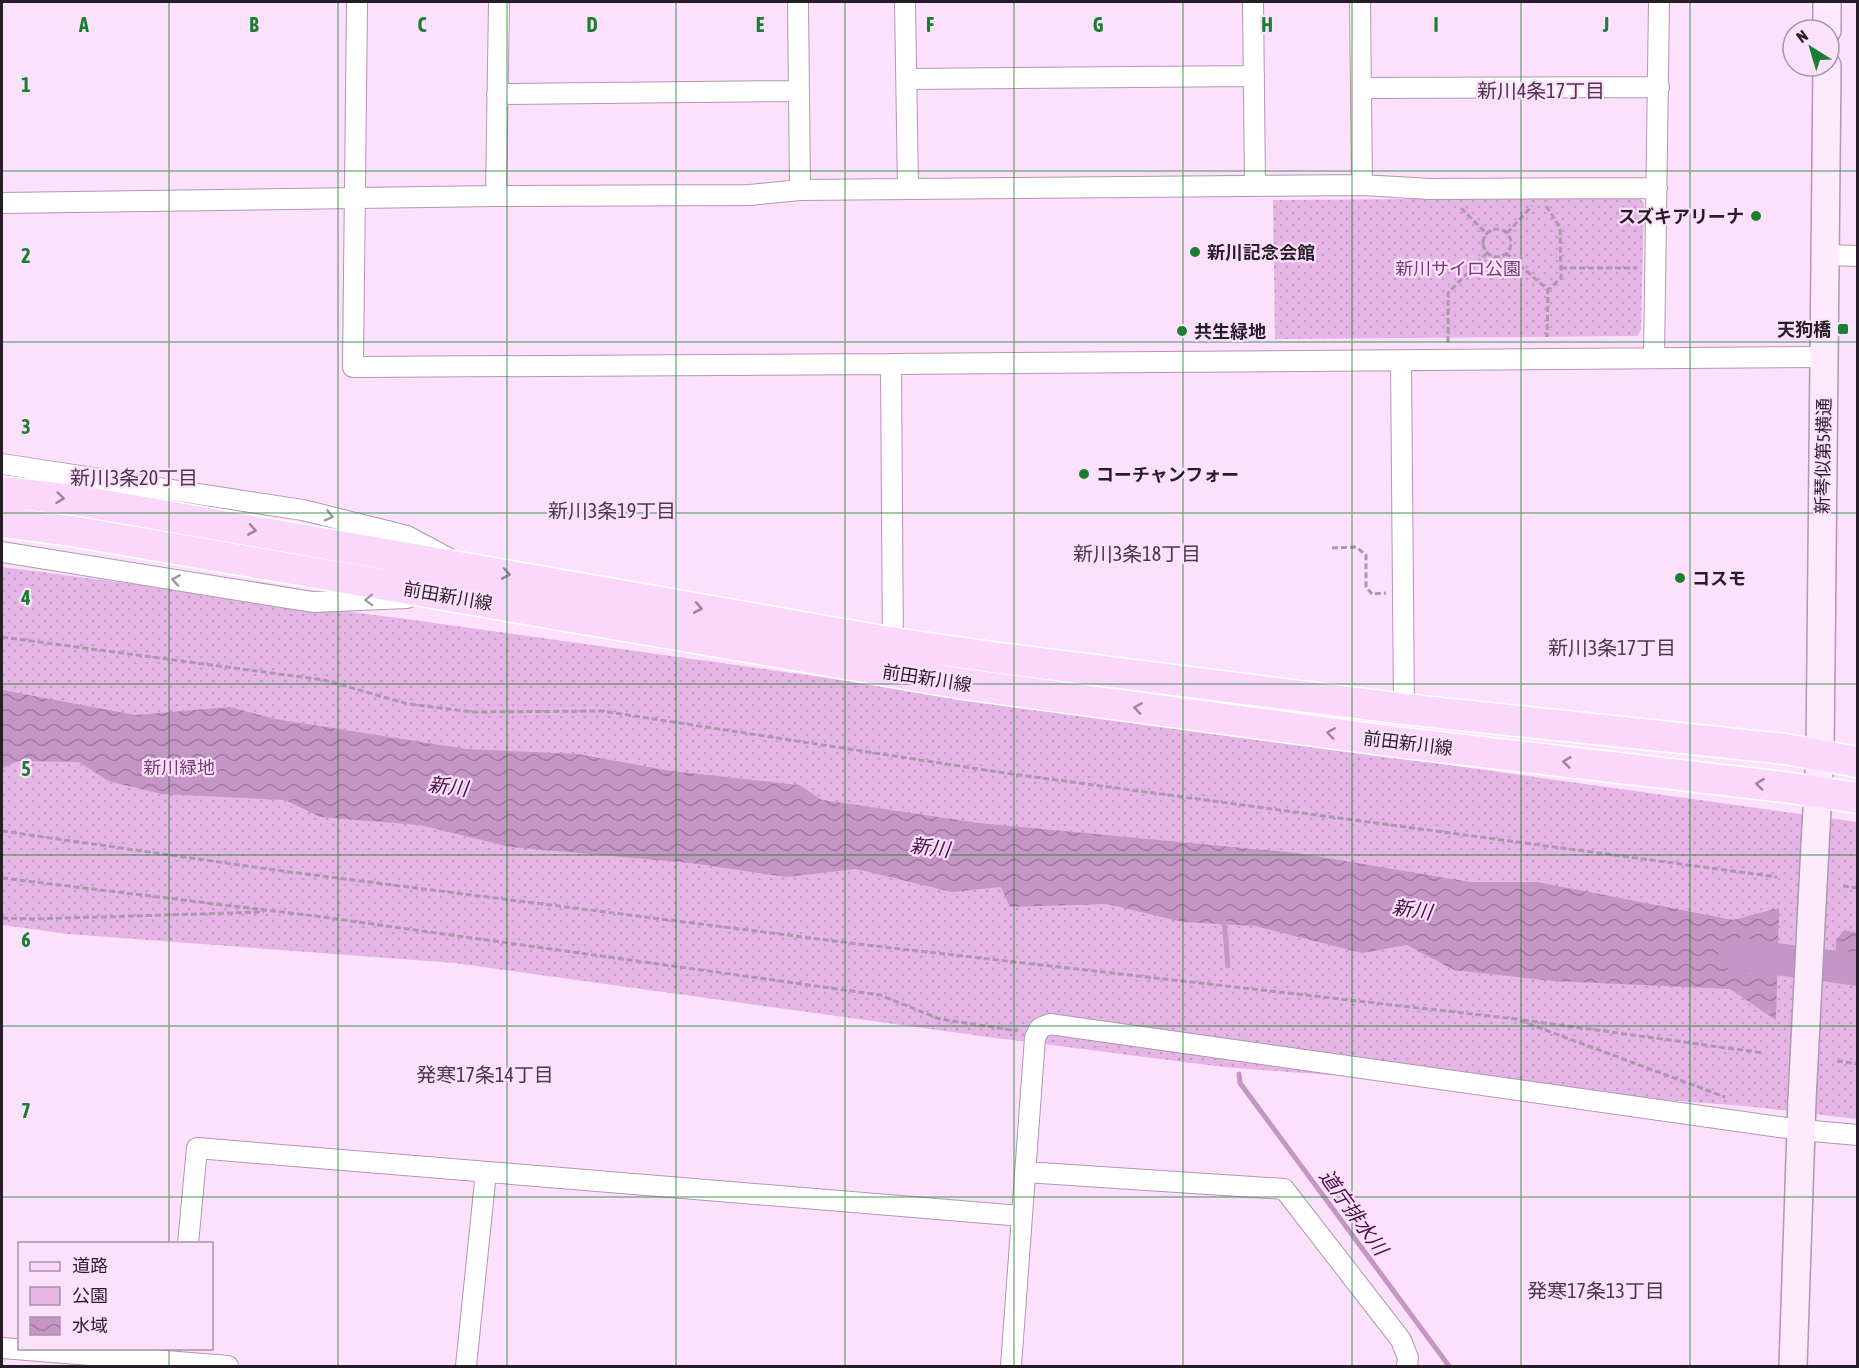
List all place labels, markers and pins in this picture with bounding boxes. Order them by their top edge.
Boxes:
place label: スズキアリーナ [1618,206,1744,227]
marker: スズキアリーナ [1749,209,1763,223]
place label: 新川記念会館 [1207,242,1315,263]
marker: 新川記念会館 [1188,245,1202,259]
place label: 天狗橋 [1777,319,1831,340]
place label: 共生緑地 [1194,321,1266,342]
marker: 天狗橋 [1836,322,1850,336]
marker: 共生緑地 [1175,324,1189,338]
place label: コーチャンフォー [1096,464,1239,485]
marker: コーチャンフォー [1077,467,1091,481]
place label: コスモ [1692,568,1746,589]
marker: コスモ [1673,571,1687,585]

